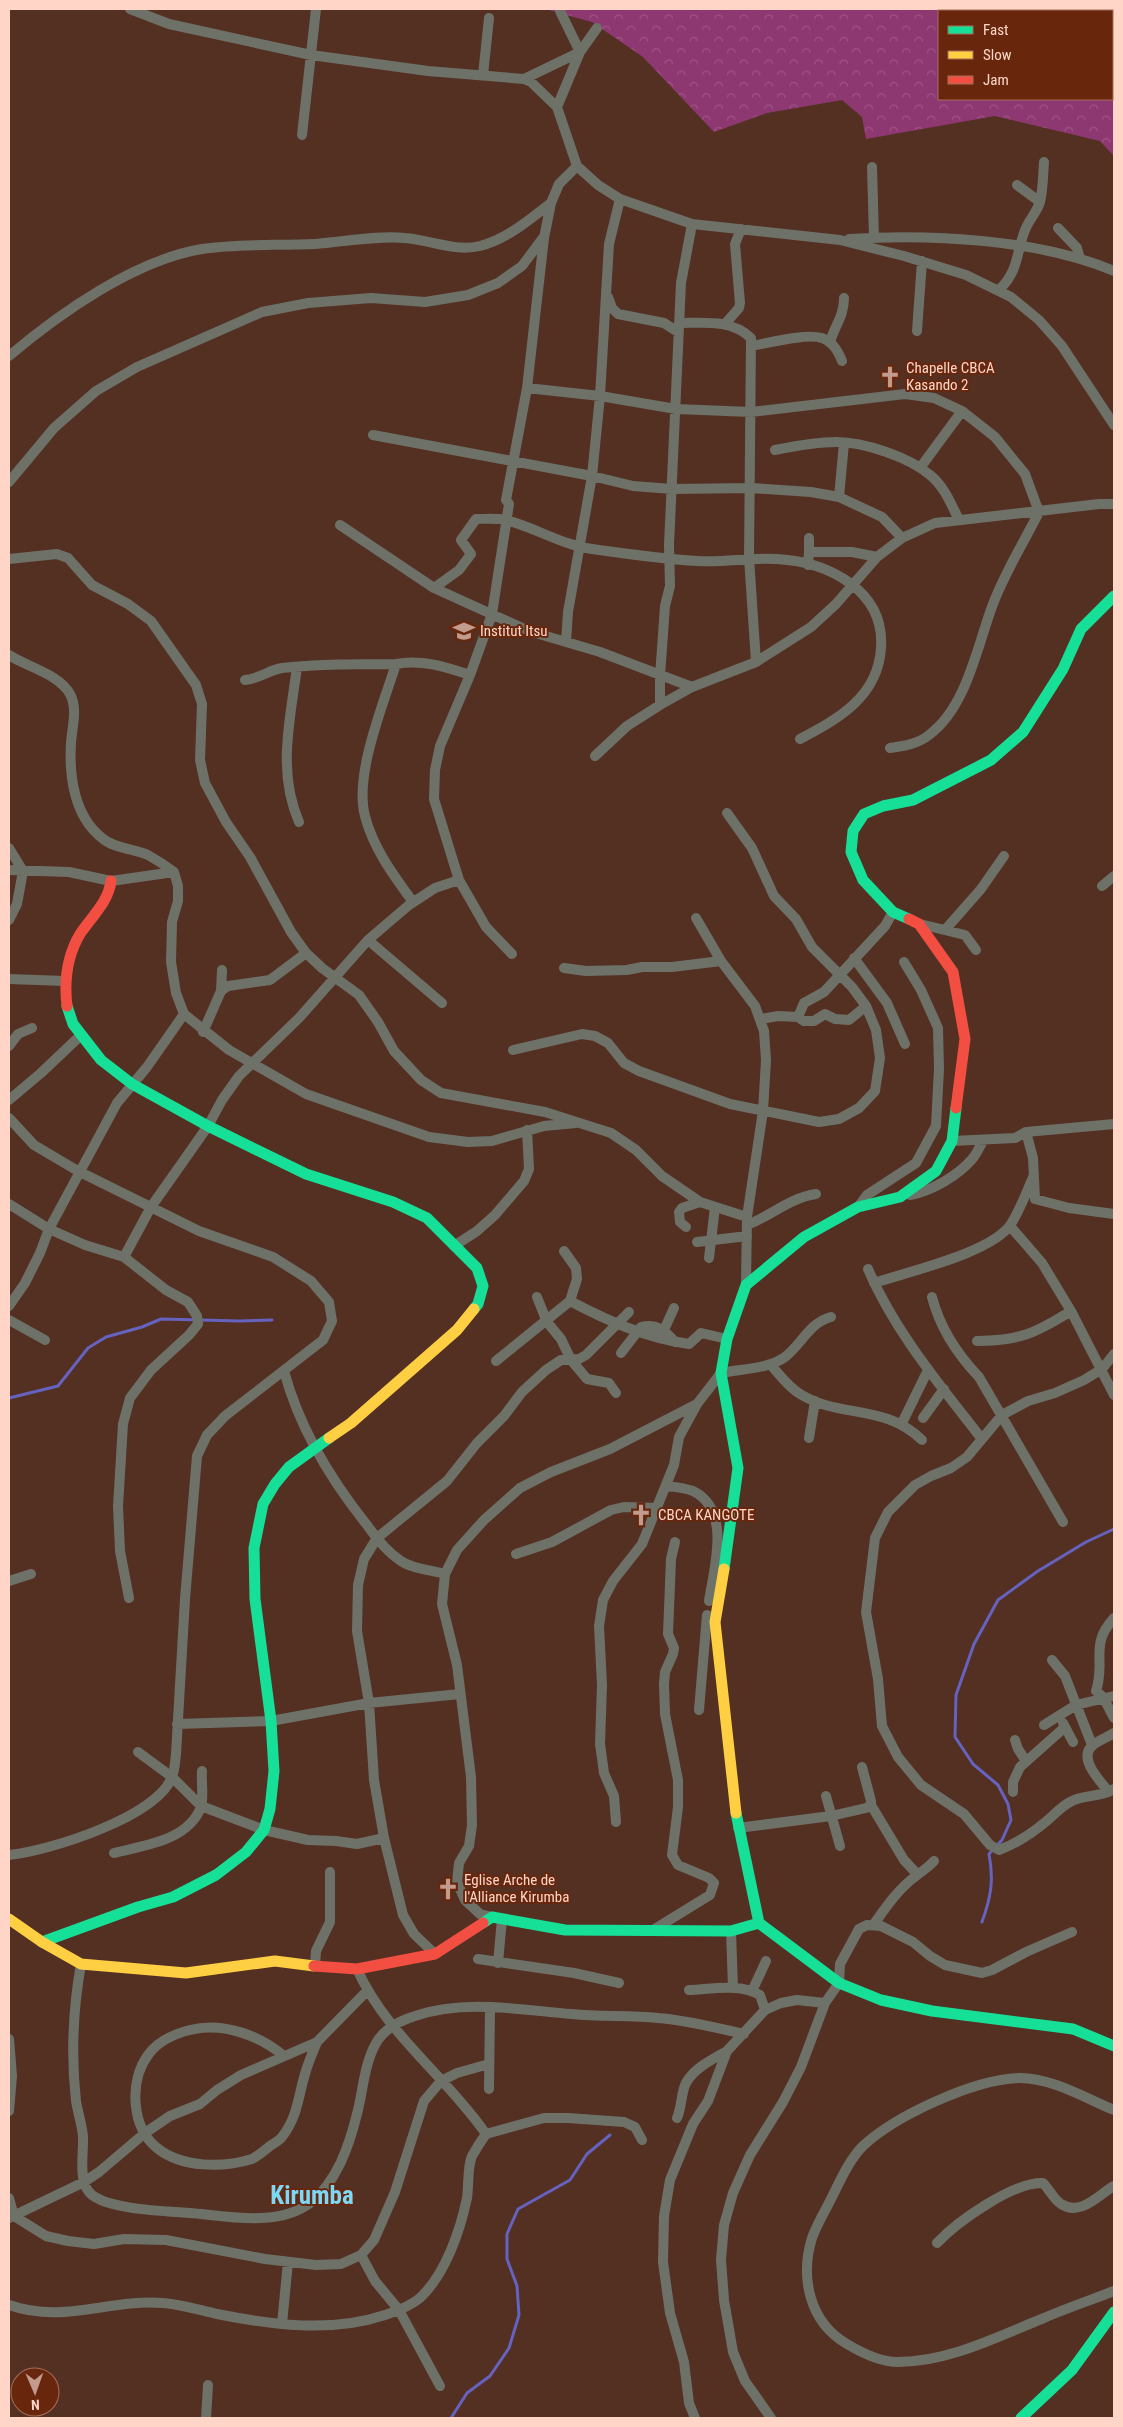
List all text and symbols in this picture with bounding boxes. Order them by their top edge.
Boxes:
legend [938,10,1113,100]
text: Fast [983,21,1008,39]
text: Slow [983,46,1012,64]
text: Jam [983,71,1009,89]
place label: Chapelle CBCA Kasando 2 [906,359,995,394]
church icon: Chapelle CBCA Kasando 2 [877,364,903,390]
school or university icon: Institut Itsu [451,618,477,644]
place label: Institut Itsu [480,622,548,640]
church icon: CBCA KANGOTE [628,1502,654,1528]
place label: CBCA KANGOTE [658,1506,754,1524]
place label: Eglise Arche de l'Alliance Kirumba [464,1871,569,1906]
church icon: Eglise Arche de l'Alliance Kirumba [435,1876,461,1902]
district label: Kirumba [270,2181,354,2210]
north arrow [10,2367,60,2417]
text: N [31,2397,40,2413]

